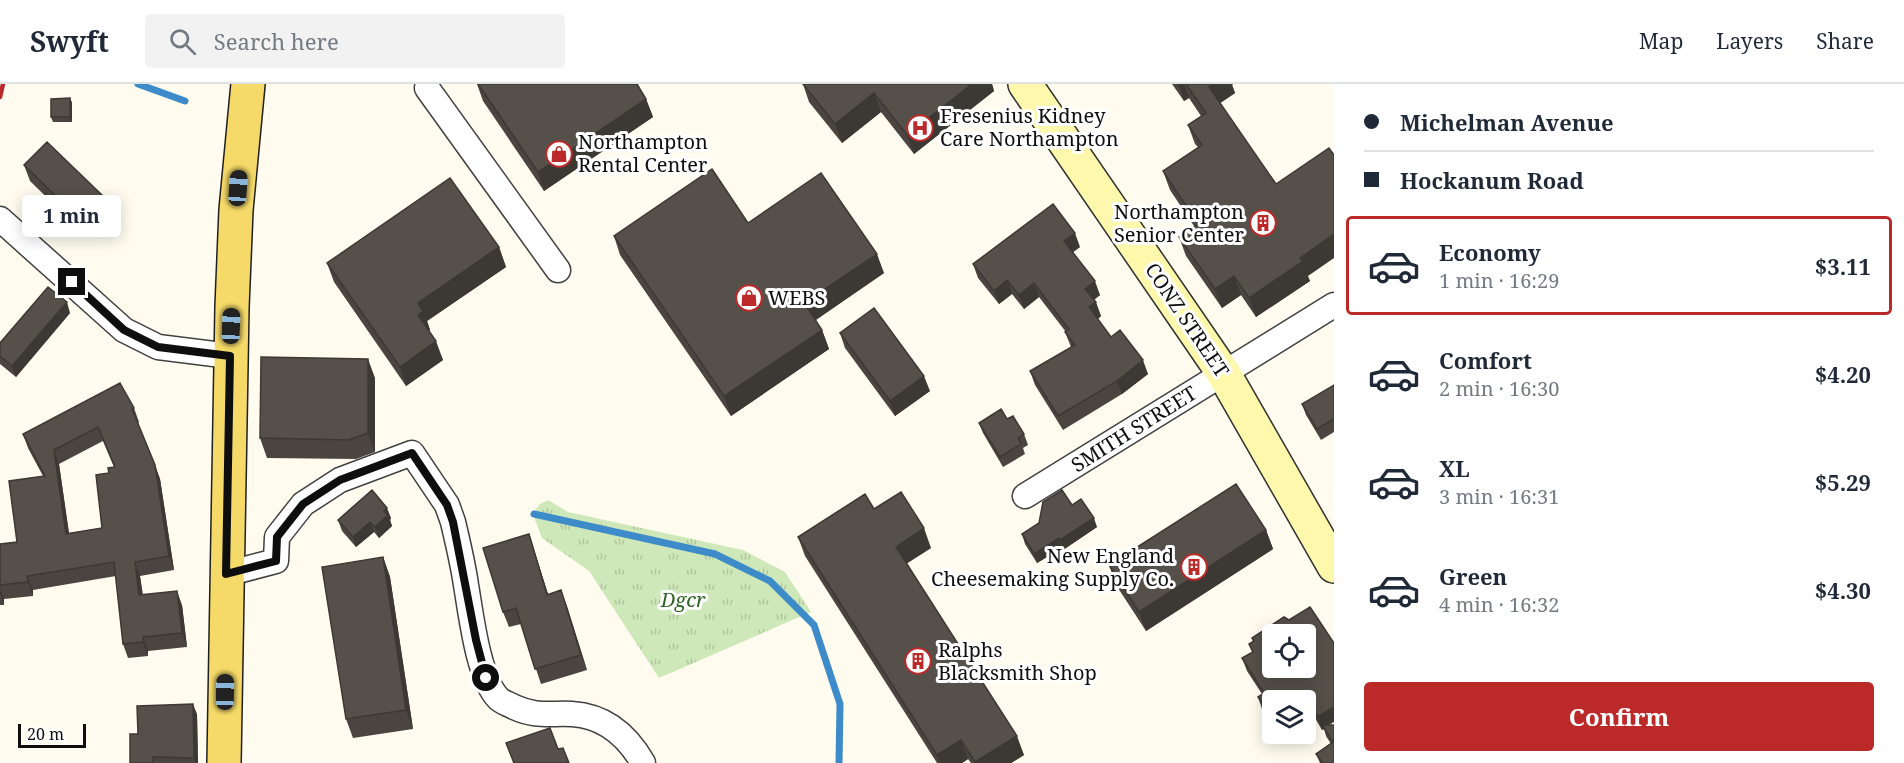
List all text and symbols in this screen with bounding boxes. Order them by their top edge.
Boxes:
search box [145,14,565,68]
text: Swyft [30,22,109,60]
icon: search [166,25,199,58]
text: Search here [214,26,339,56]
text: Map [1639,27,1683,55]
text: Layers [1716,27,1783,55]
text: Share [1816,27,1874,55]
place label: Fresenius Kidney Care Northampton [940,102,1119,152]
text: Michelman Avenue [1400,107,1614,137]
hospital icon: Fresenius Kidney Care Northampton [905,113,935,143]
place label: Northampton Rental Center [578,128,708,178]
shop icon: Northampton Rental Center [544,139,574,169]
text: Hockanum Road [1400,165,1584,195]
car [228,169,248,207]
callout: 1 min [22,195,122,237]
place label: Northampton Senior Center [1114,198,1245,248]
text: 1 min [43,202,100,229]
building icon: Northampton Senior Center [1248,208,1278,238]
text: Economy [1439,237,1541,267]
icon: car [1367,239,1421,293]
text: $3.11 [1815,251,1871,281]
street label: CONZ STREET [1139,257,1236,382]
text: 1 min · 16:29 [1439,267,1559,294]
route end [58,268,85,295]
shop icon: WEBS [734,283,764,313]
place label: WEBS [768,284,825,311]
car [221,308,241,344]
text: Comfort [1439,345,1532,375]
icon: car [1367,347,1421,401]
text: $4.20 [1815,359,1871,389]
text: 2 min · 16:30 [1439,375,1559,402]
street label: SMITH STREET [1066,379,1202,478]
text: XL [1439,453,1470,483]
icon: car [1367,455,1421,509]
text: $5.29 [1815,467,1871,497]
text: 3 min · 16:31 [1439,483,1559,510]
place label: New England Cheesemaking Supply Co. [931,542,1174,592]
building icon: New England Cheesemaking Supply Co. [1179,552,1209,582]
text: Green [1439,561,1507,591]
icon: car [1367,563,1421,617]
text: $4.30 [1815,575,1871,605]
park label: Dgcr [660,586,706,613]
text: 4 min · 16:32 [1439,591,1559,618]
map controls [1262,624,1316,744]
button: locate [1262,624,1316,678]
place label: Ralphs Blacksmith Shop [938,636,1097,686]
building icon: Ralphs Blacksmith Shop [903,646,933,676]
route start [472,664,499,691]
car [216,674,234,710]
button: Confirm [1364,682,1874,751]
button: layers [1262,690,1316,744]
scale bar [18,721,86,748]
text: 20 m [27,723,64,745]

